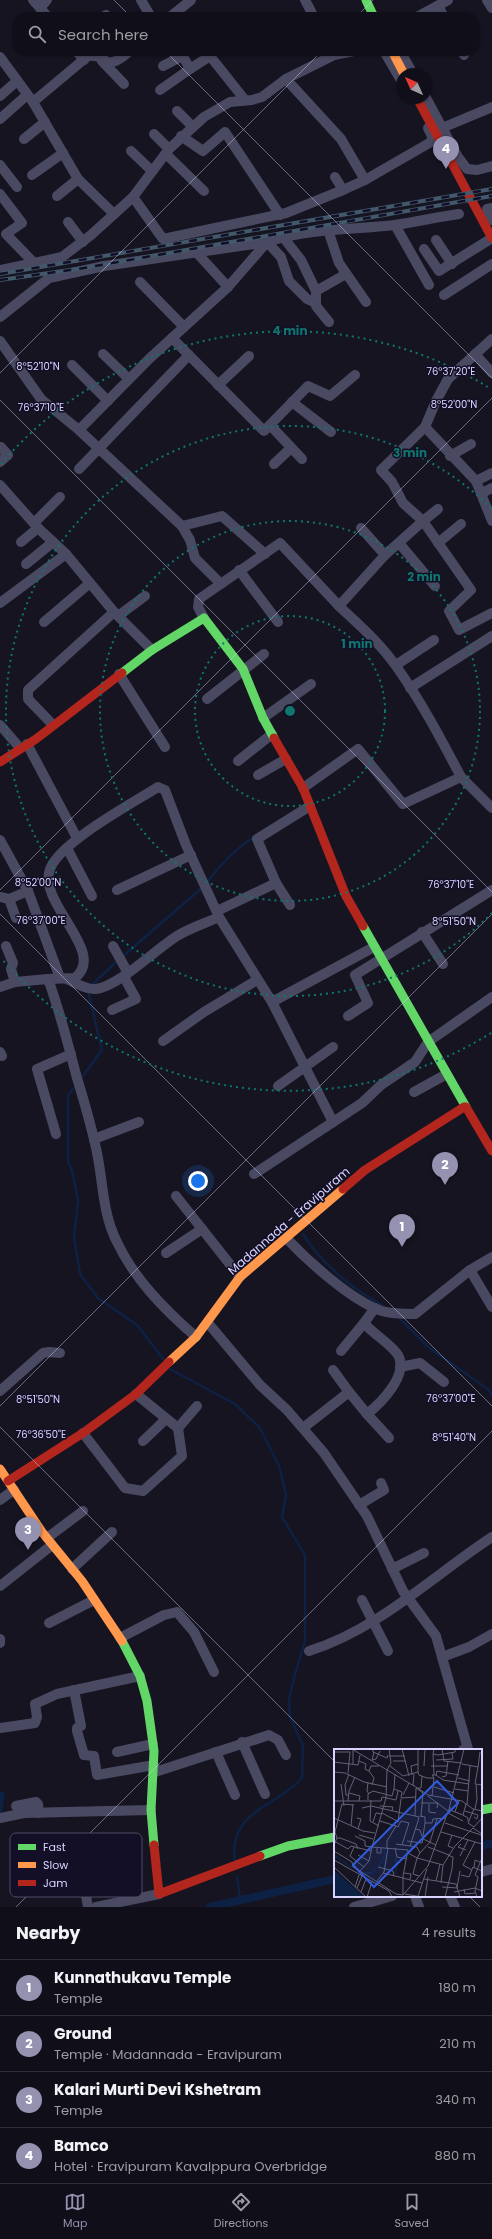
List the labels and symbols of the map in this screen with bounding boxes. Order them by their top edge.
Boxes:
north arrow [396,68,432,104]
pin: 4 [433,136,459,169]
text: 4 min [272,322,308,339]
text: 8°52'10"N [16,359,60,374]
text: 76°37'20"E [427,364,475,379]
text: 8°52'00"N [431,397,477,412]
text: 76°37'10"E [18,400,64,415]
text: 3 min [393,444,427,461]
text: 2 min [407,568,441,585]
text: 1 min [341,635,373,652]
centre of rings [283,704,297,718]
text: 8°52'00"N [15,875,61,890]
text: 76°37'10"E [428,877,474,892]
text: 76°37'00"E [16,913,66,928]
text: 8°51'50"N [432,914,476,929]
pin: 2 [432,1152,458,1185]
street label: Madannada - Eravipuram [224,1163,353,1278]
your location [188,1171,208,1191]
pin: 1 [389,1214,415,1247]
text: 76°37'00"E [426,1391,476,1406]
text: 8°51'50"N [16,1392,60,1407]
text: 76°36'50"E [16,1427,66,1442]
text: 8°51'40"N [432,1430,476,1445]
pin: 3 [15,1517,41,1550]
inset map [334,1749,482,1897]
legend [10,1833,142,1897]
text: Fast [43,1839,66,1855]
text: Slow [43,1857,68,1873]
text: Jam [43,1875,68,1891]

